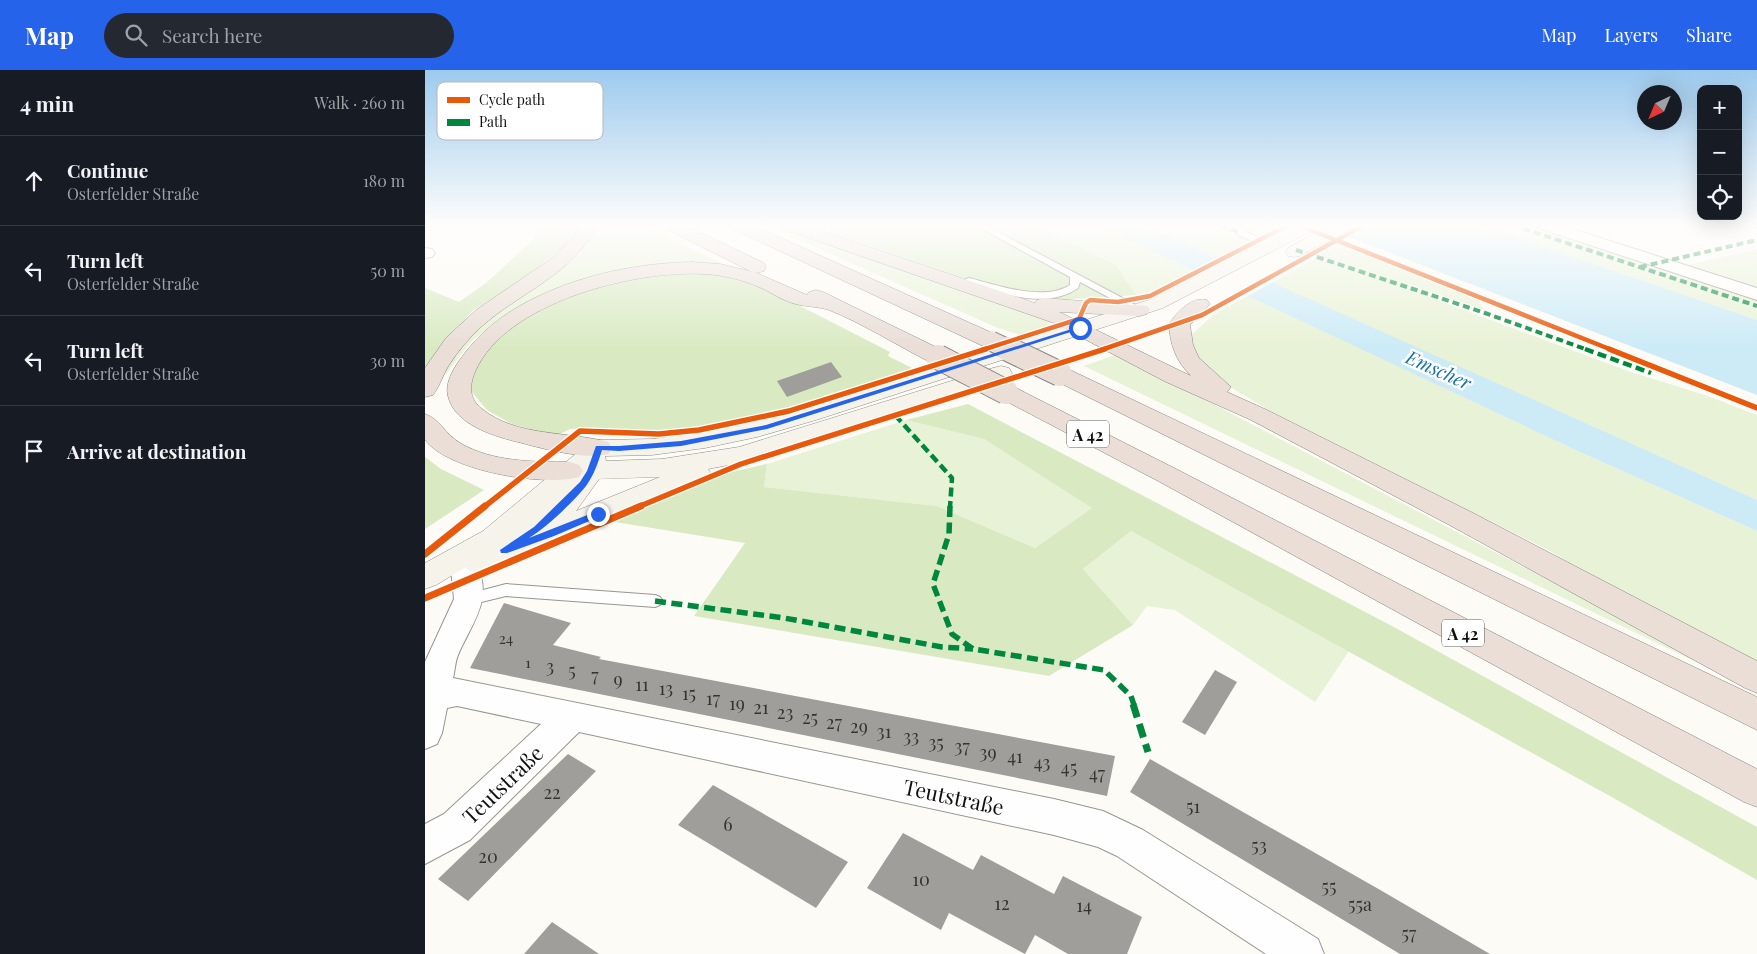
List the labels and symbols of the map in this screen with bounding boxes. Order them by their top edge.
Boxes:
legend [437,82,603,140]
north arrow [1637,85,1682,130]
text: Cycle path [479,90,546,109]
text: Path [479,112,508,131]
route start [1069,317,1092,340]
water label: Emscher [1401,343,1477,395]
road number: A 42 [1067,420,1109,448]
route end [587,503,610,526]
road number: A 42 [1442,620,1484,646]
house number: 24 [499,628,513,648]
house number: 1 [525,652,531,672]
house number: 3 [546,654,554,678]
house number: 5 [568,658,576,682]
house number: 7 [591,663,599,687]
house number: 9 [613,667,623,691]
house number: 11 [635,672,649,696]
house number: 13 [659,676,673,700]
house number: 15 [682,681,696,705]
house number: 17 [706,686,721,710]
house number: 19 [729,691,745,715]
house number: 21 [753,695,769,719]
house number: 23 [777,700,793,724]
house number: 25 [802,705,818,729]
house number: 27 [826,710,843,734]
house number: 29 [850,714,868,738]
house number: 31 [877,719,892,743]
house number: 33 [903,724,919,748]
house number: 35 [928,730,944,754]
house number: 37 [954,734,970,758]
street label: Teutstraße [456,739,548,829]
house number: 39 [979,740,997,764]
house number: 41 [1007,744,1023,768]
house number: 43 [1034,750,1050,774]
house number: 45 [1061,755,1077,779]
house number: 47 [1089,761,1106,785]
street label: Teutstraße [901,772,1007,820]
house number: 22 [543,780,561,804]
house number: 51 [1186,794,1200,818]
house number: 6 [723,812,733,836]
house number: 53 [1251,833,1267,857]
house number: 20 [478,844,498,868]
house number: 10 [912,867,930,891]
house number: 55 [1322,874,1336,898]
house number: 12 [994,891,1010,915]
house number: 55a [1348,892,1372,916]
house number: 14 [1076,893,1092,917]
house number: 57 [1402,921,1417,945]

